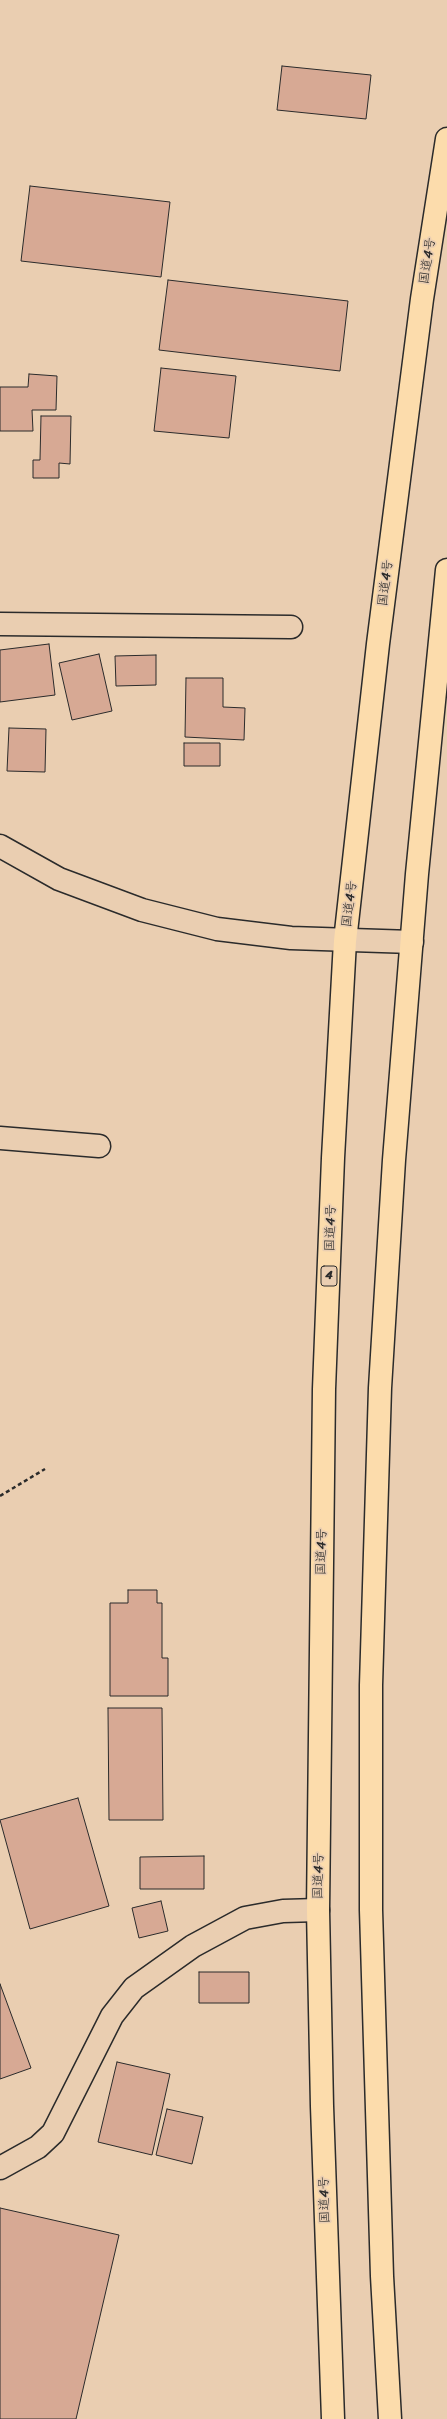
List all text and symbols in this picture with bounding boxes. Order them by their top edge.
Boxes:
street label: 国道4号 [417,237,439,285]
street label: 国道4号 [375,559,397,607]
street label: 国道4号 [339,880,361,928]
street label: 国道4号 [322,1204,340,1252]
road number: 4 [321,1266,337,1286]
street label: 国道4号 [314,1528,330,1576]
street label: 国道4号 [311,1852,327,1900]
street label: 国道4号 [316,2176,334,2224]

